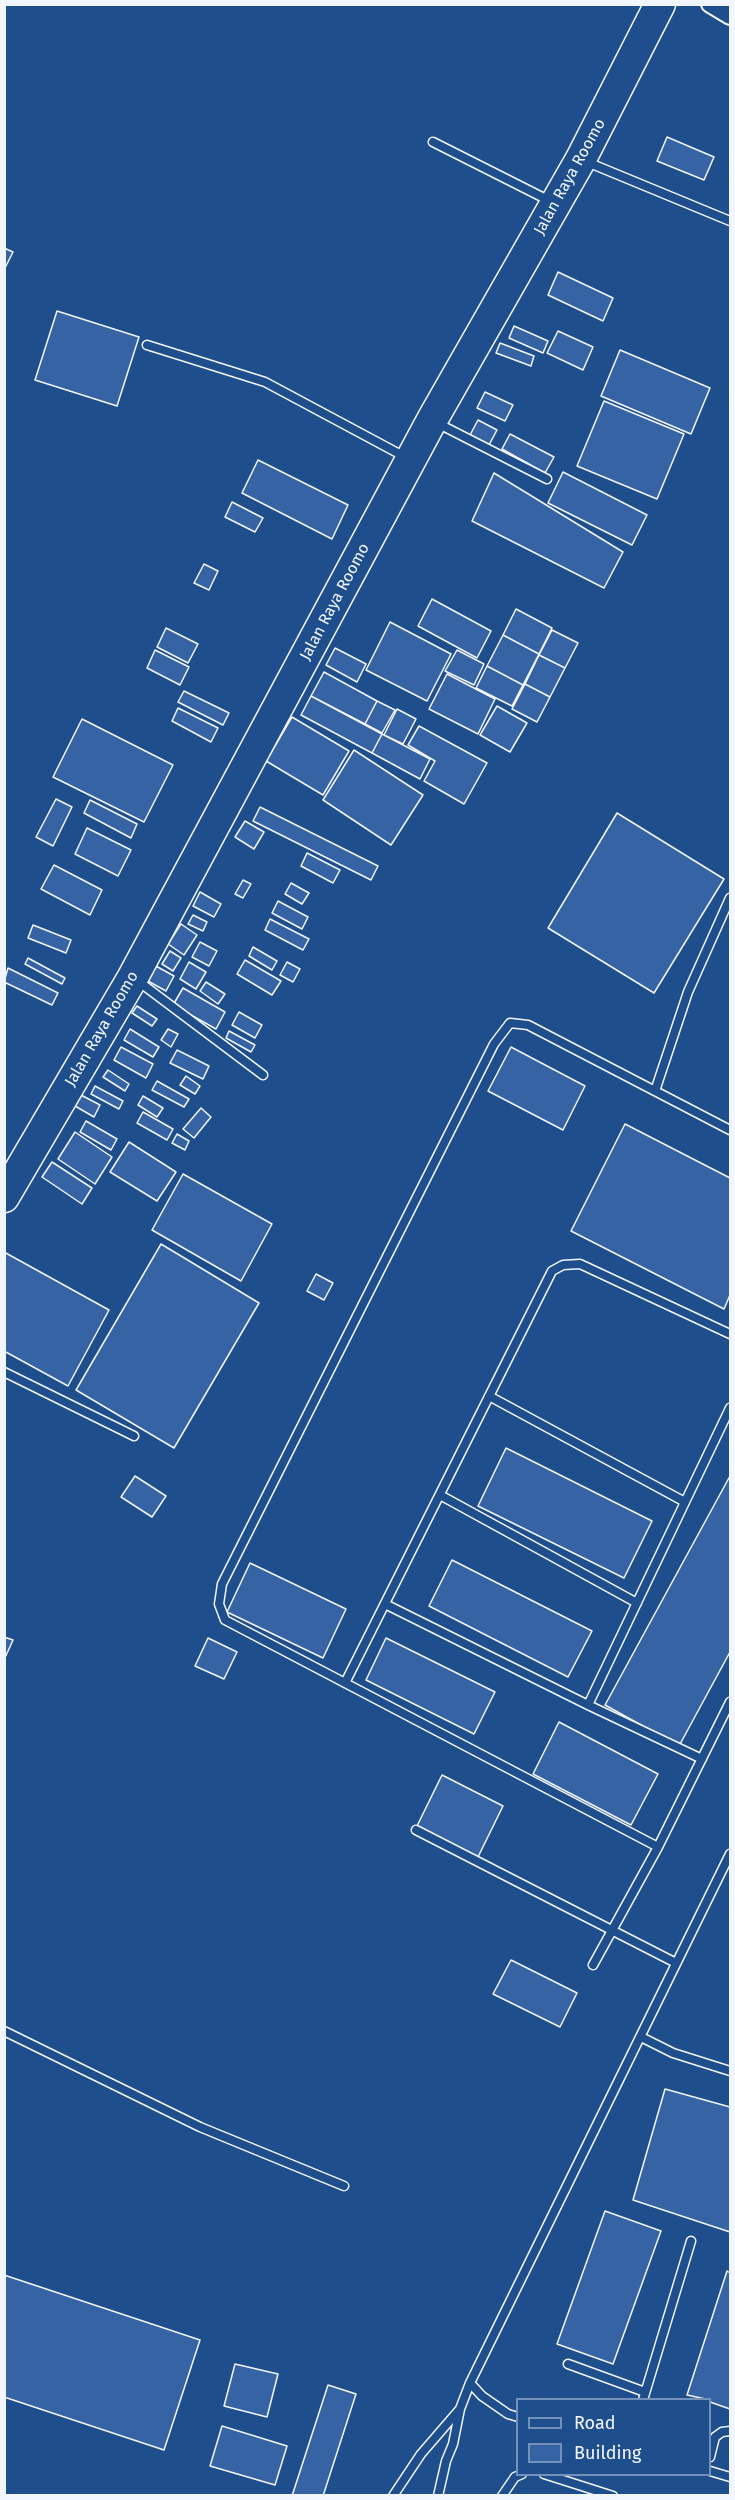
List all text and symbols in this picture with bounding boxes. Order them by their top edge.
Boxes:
street label: Jalan Raya Roomo [530,115,610,239]
street label: Jalan Raya Roomo [296,540,374,664]
street label: Jalan Raya Roomo [61,968,143,1090]
legend [516,2398,711,2476]
text: Road [574,2412,616,2434]
text: Building [574,2442,641,2464]

